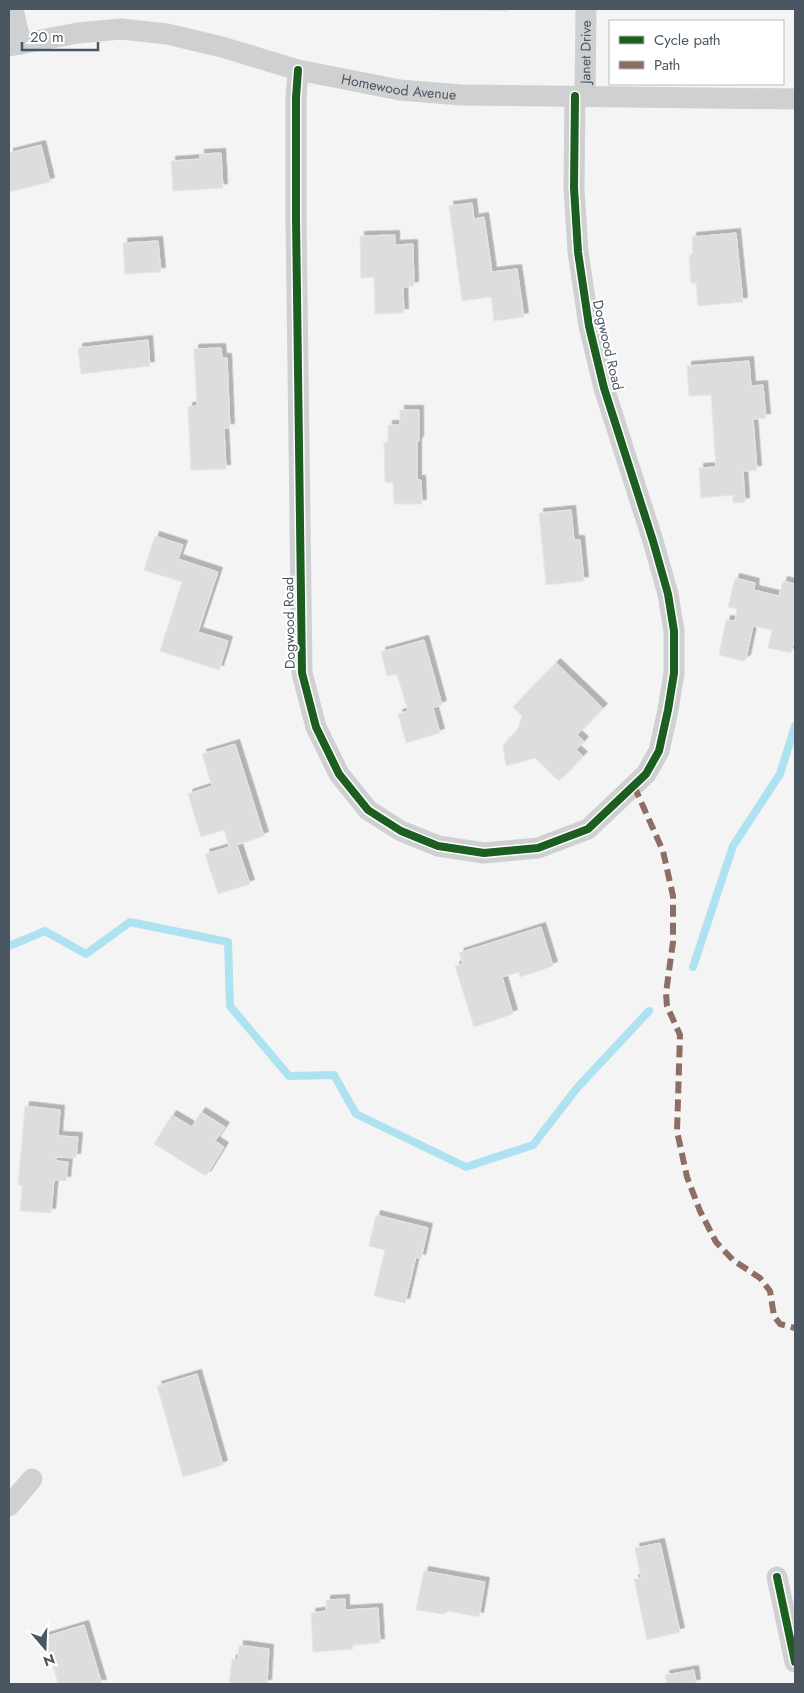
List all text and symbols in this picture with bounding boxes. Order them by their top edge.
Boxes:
scale bar [22,20,99,52]
street label: Janet Drive [575,20,596,86]
legend [609,20,784,85]
text: 20 m [30,26,64,48]
text: Cycle path [654,29,721,51]
text: Path [654,54,680,76]
street label: Homewood Avenue [340,69,457,105]
street label: Dogwood Road [588,298,628,392]
street label: Dogwood Road [278,577,300,669]
north arrow [20,1623,70,1673]
text: N [41,1649,58,1672]

